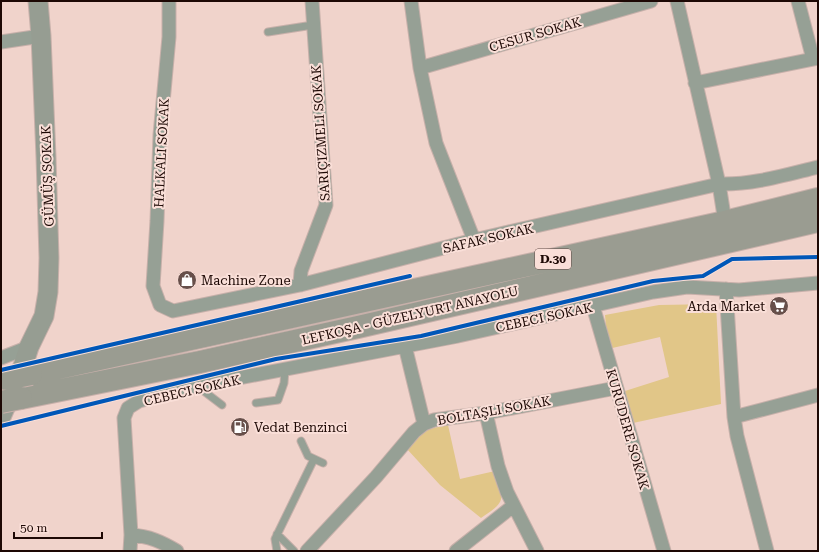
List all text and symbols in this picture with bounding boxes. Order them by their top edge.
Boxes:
street label: CESUR SOKAK [487,14,583,55]
street label: SARIÇIZMELI SOKAK [308,64,333,202]
street label: HALKALI SOKAK [151,97,172,208]
street label: GÜMÜŞ SOKAK [37,125,57,227]
street label: SAFAK SOKAK [441,221,536,256]
road number: D.30 [535,249,571,269]
shop icon: Machine Zone [176,269,198,291]
place label: Machine Zone [201,273,291,288]
street label: LEFKOŞA - GÜZELYURT ANAYOLU [300,282,520,348]
supermarket icon: Arda Market [768,295,790,317]
place label: Arda Market [688,299,765,314]
street label: CEBECI SOKAK [494,300,594,335]
street label: KURUDERE SOKAK [603,367,652,492]
street label: CEBECI SOKAK [142,372,242,409]
street label: BOLTAŞLI SOKAK [436,393,552,428]
fuel station icon: Vedat Benzinci [229,416,251,438]
place label: Vedat Benzinci [254,420,347,435]
scale bar [14,514,102,540]
text: 50 m [20,521,47,535]

